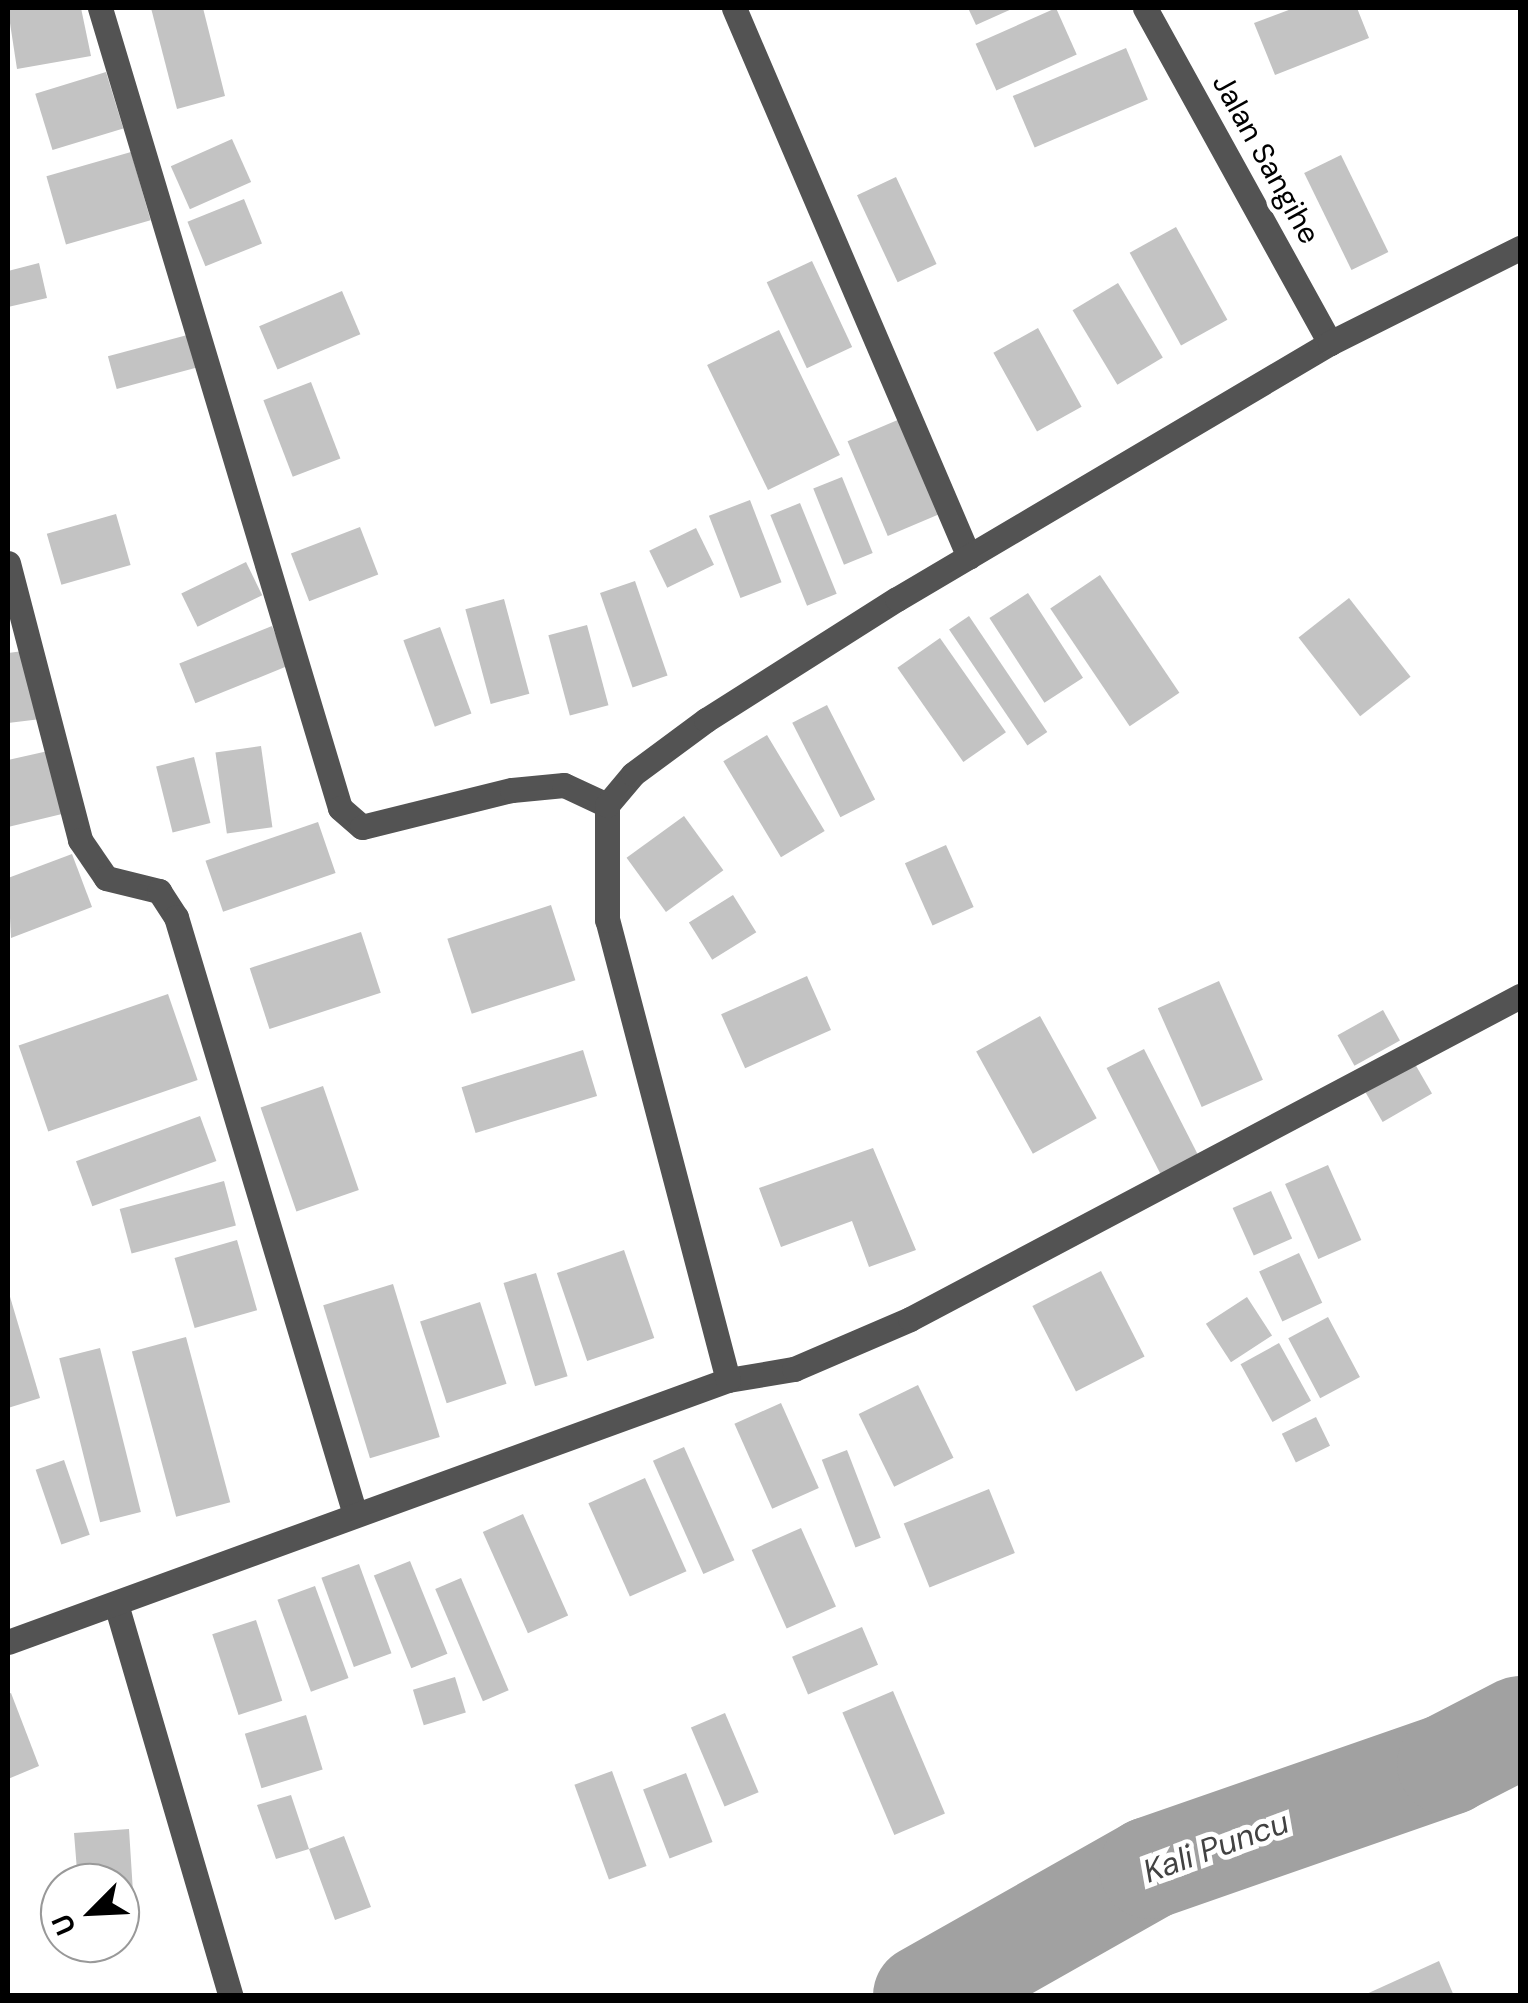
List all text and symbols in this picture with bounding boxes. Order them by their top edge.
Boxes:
street label: Jalan Sangihe [1205,68,1327,250]
water label: Kali Puncu [1138,1803,1294,1891]
north arrow [40,1863,140,1963]
text: U [43,1908,85,1941]

